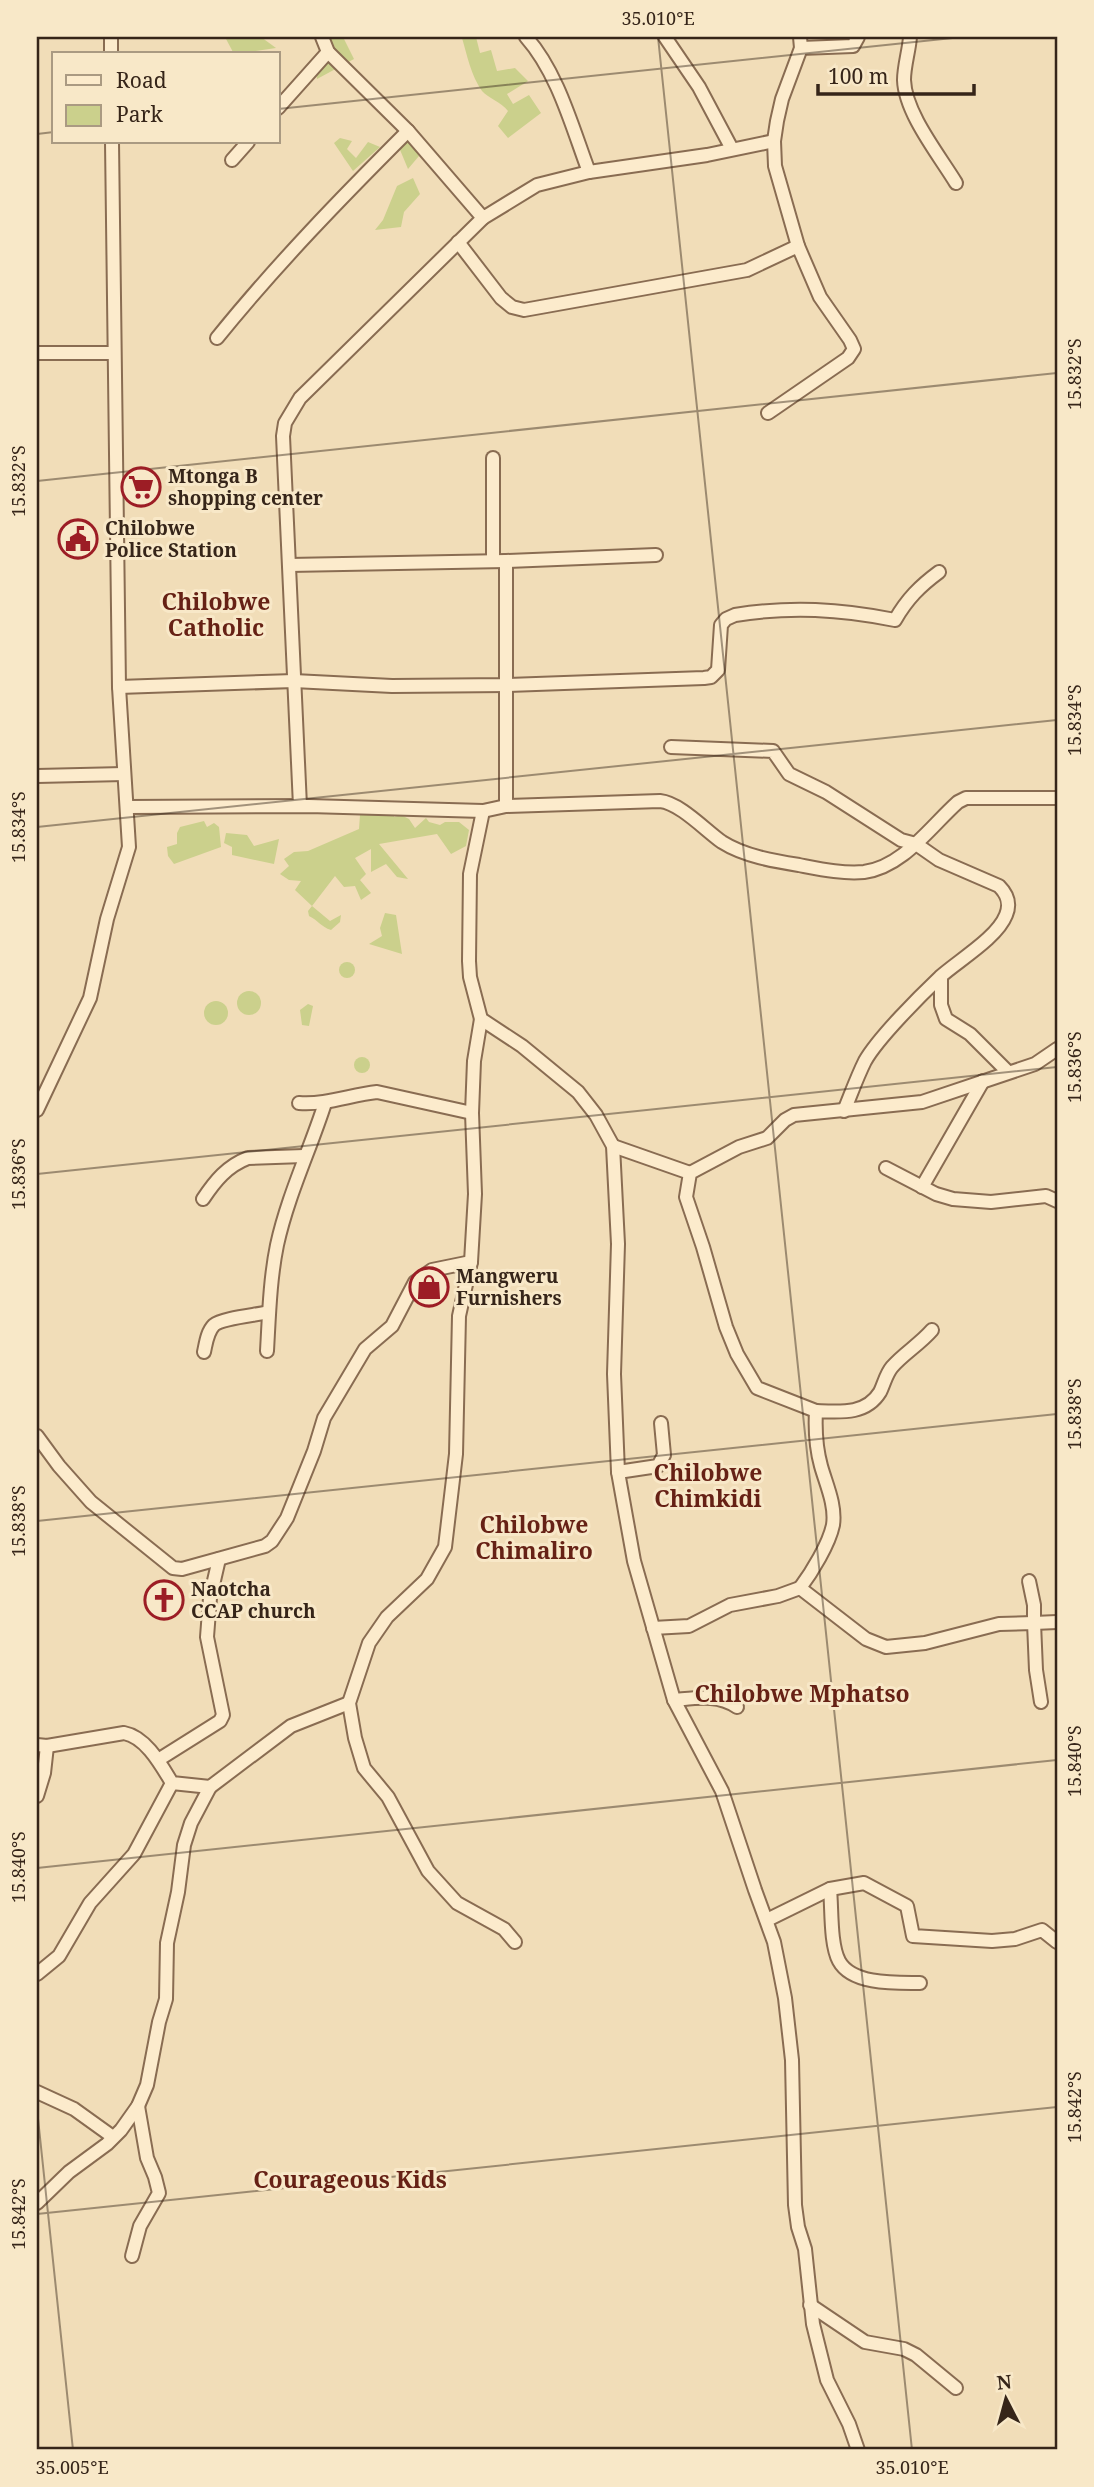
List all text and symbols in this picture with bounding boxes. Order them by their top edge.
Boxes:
text: 35.010°E [621,6,695,30]
legend [52,52,280,144]
scale bar [818,52,973,96]
text: 100 m [828,62,889,90]
text: Road [116,66,167,94]
text: Park [116,100,163,128]
text: 15.832°S [1062,338,1086,410]
text: 15.832°S [6,445,30,517]
place label: Mtonga B shopping center [168,463,323,511]
supermarket icon: Mtonga B shopping center [120,466,162,508]
place label: Chilobwe Police Station [105,515,237,563]
public building icon: Chilobwe Police Station [57,518,99,560]
district label: Chilobwe Catholic [162,585,270,643]
text: 15.834°S [1062,684,1086,756]
text: 15.834°S [6,791,30,863]
text: 15.836°S [1062,1031,1086,1103]
text: 15.836°S [6,1138,30,1210]
place label: Mangweru Furnishers [456,1263,562,1311]
shop icon: Mangweru Furnishers [408,1266,450,1308]
text: 15.838°S [1062,1378,1086,1450]
district label: Chilobwe Chimkidi [654,1456,762,1514]
text: 15.838°S [6,1485,30,1557]
district label: Chilobwe Chimaliro [475,1508,593,1566]
place label: Naotcha CCAP church [191,1576,316,1624]
church icon: Naotcha CCAP church [143,1579,185,1621]
district label: Chilobwe Mphatso [694,1677,910,1709]
text: 15.840°S [1062,1725,1086,1797]
text: 15.840°S [6,1831,30,1903]
text: 15.842°S [1062,2071,1086,2143]
district label: Courageous Kids [253,2163,447,2195]
text: 15.842°S [6,2178,30,2250]
north arrow [972,2364,1042,2434]
text: N [995,2368,1013,2396]
text: 35.005°E [35,2455,109,2479]
text: 35.010°E [875,2455,949,2479]

